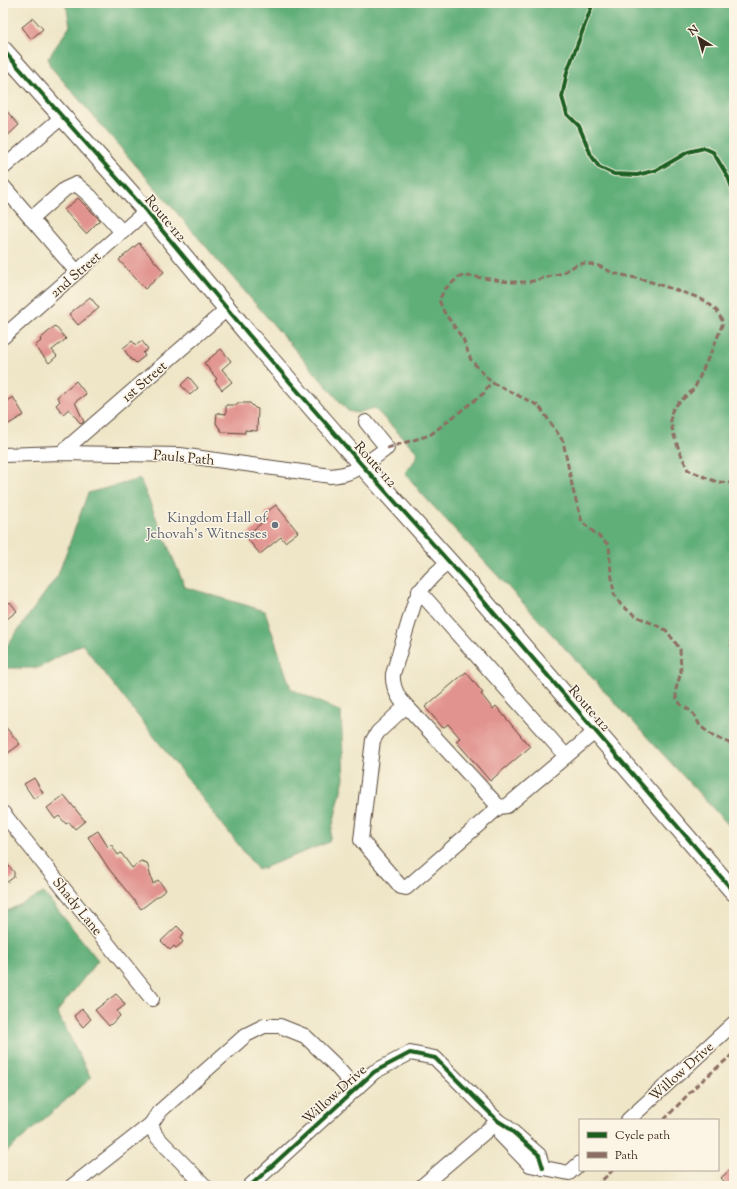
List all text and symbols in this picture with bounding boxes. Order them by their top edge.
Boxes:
north arrow [679,18,719,58]
text: N [684,22,702,40]
street label: Route 112 [139,192,190,247]
street label: 2nd Street [46,248,106,303]
street label: 1st Street [118,357,172,408]
street label: Route 112 [348,438,401,493]
street label: Pauls Path [152,446,215,472]
place label: Kingdom Hall of Jehovah’s Witnesses [145,509,268,545]
marker: Kingdom Hall of Jehovah’s Witnesses [270,520,280,530]
street label: Route 112 [563,682,615,737]
street label: Shady Lane [47,874,106,941]
street label: Willow Drive [646,1038,719,1107]
street label: Willow Drive [299,1061,372,1130]
legend [579,1119,719,1171]
text: Cycle path [615,1127,670,1145]
text: Path [615,1147,638,1165]

